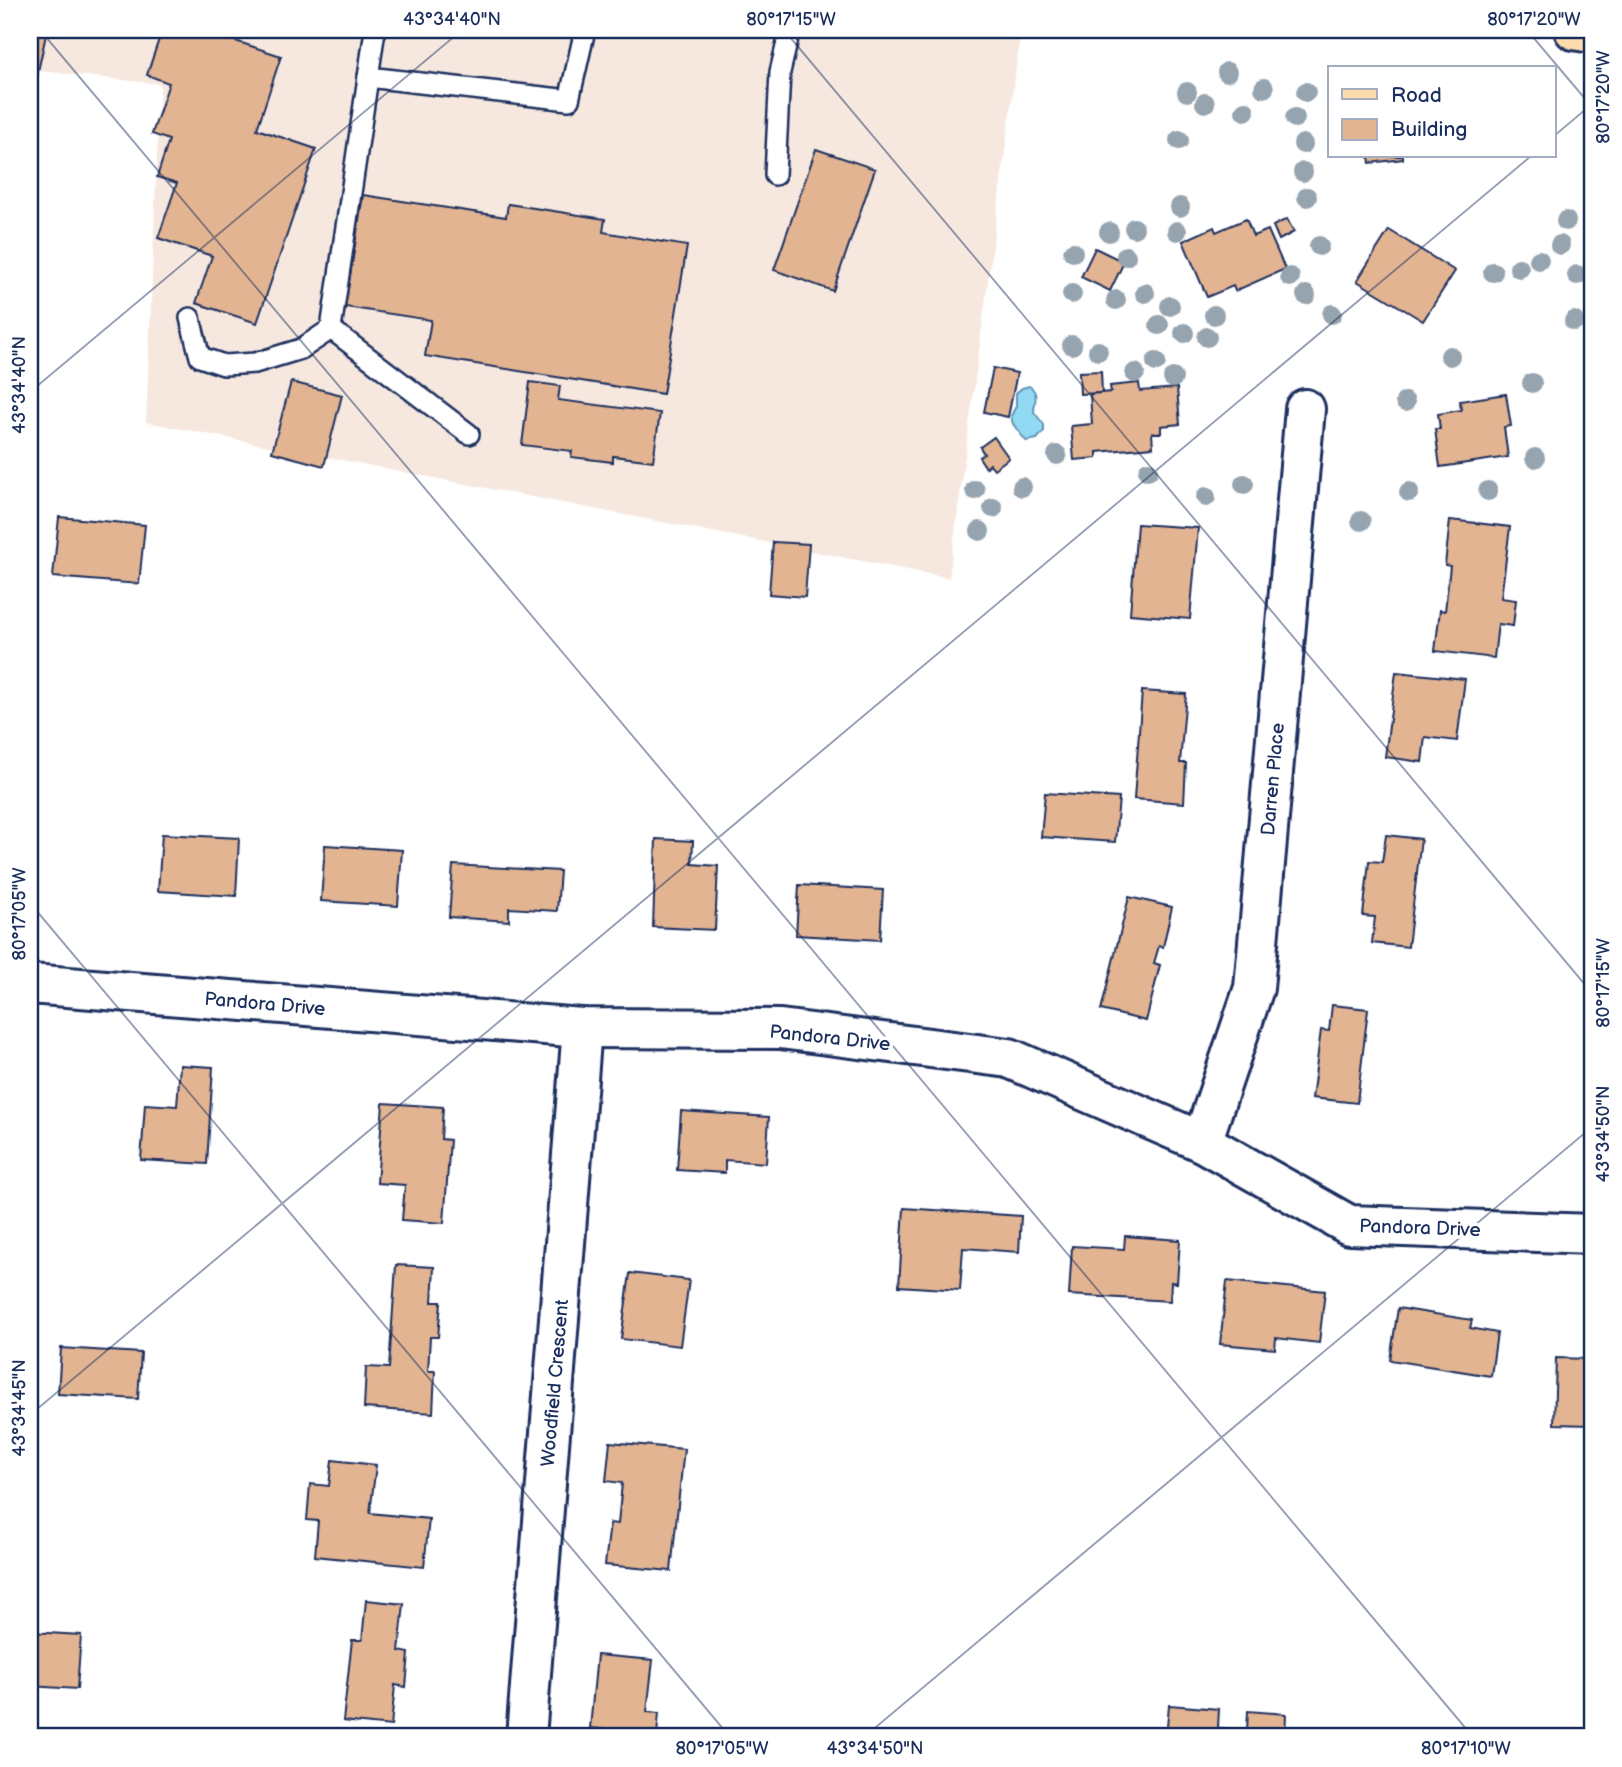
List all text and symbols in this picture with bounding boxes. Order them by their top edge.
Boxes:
text: 43°34'40"N [403,9,501,30]
text: 80°17'15"W [746,9,836,30]
text: 80°17'20"W [1487,9,1581,30]
text: 80°17'20"W [1593,50,1614,144]
legend [1328,66,1556,158]
text: Road [1391,83,1442,108]
text: Building [1391,117,1467,142]
text: 43°34'40"N [9,336,30,434]
street label: Darren Place [1257,722,1290,836]
text: 80°17'05"W [9,867,30,961]
text: 80°17'15"W [1593,938,1614,1028]
street label: Pandora Drive [203,988,326,1021]
street label: Pandora Drive [768,1021,891,1056]
text: 43°34'50"N [1593,1085,1614,1183]
street label: Pandora Drive [1359,1215,1481,1242]
street label: Woodfield Crescent [537,1298,574,1468]
text: 43°34'45"N [9,1359,30,1457]
text: 80°17'05"W [675,1738,769,1759]
text: 43°34'50"N [826,1738,924,1759]
text: 80°17'10"W [1421,1738,1512,1759]

